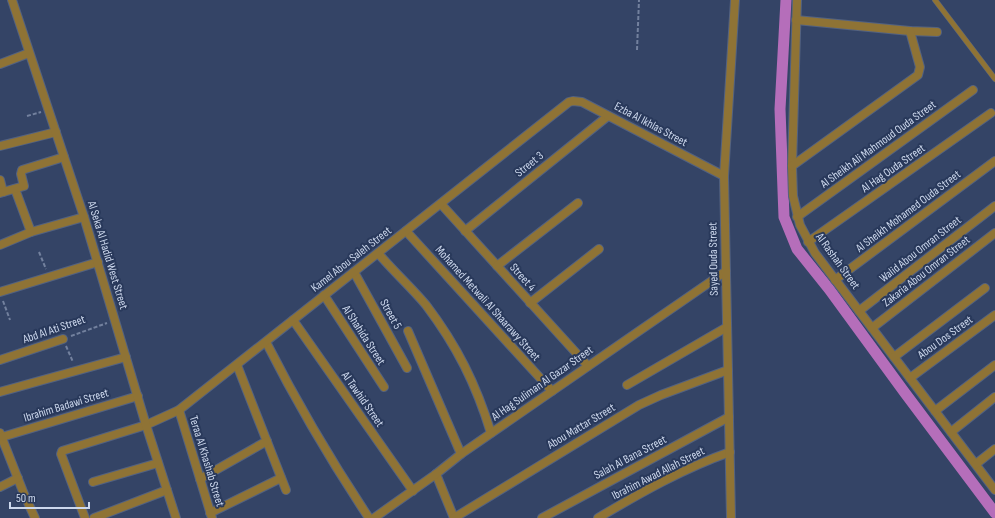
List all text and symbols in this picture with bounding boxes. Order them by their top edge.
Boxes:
street label: Al Sheikh Ali Mahmoud Ouda Street [817,97,939,192]
street label: Ezba Al Ikhlas Street [612,99,690,150]
street label: Al Hag Ouda Street [858,141,928,197]
street label: Street 3 [512,148,547,180]
street label: Al Sheikh Mohamed Ouda Street [852,167,964,256]
street label: Al Seka Al Hadid West Street [84,198,131,311]
street label: Walid Abou Omran Street [876,213,964,286]
street label: Sayed Ouda Street [705,222,722,296]
street label: Kamel Abou Saleh Street [308,223,395,295]
street label: Al Rashah Street [812,229,863,293]
street label: Zakaria Abou Omran Street [880,232,973,310]
street label: Mohamed Metwali Al Shaarawy Street [432,243,544,364]
street label: Street 4 [506,260,539,294]
street label: Street 5 [376,297,405,332]
street label: Al Shahida Street [338,302,389,368]
street label: Abd Al Ati Street [20,312,88,347]
street label: Abou Dos Street [914,312,976,363]
street label: Al Hag Suliman Al Gazar Street [488,342,596,425]
street label: Al Tawhid Street [337,368,387,430]
street label: Ibrahim Badawi Street [22,385,111,426]
street label: Abou Mattar Street [544,400,618,453]
street label: Teraa Al Khashab Street [186,414,228,509]
street label: Salah Al Bana Street [591,432,669,483]
street label: Ibrahim Awad Allah Street [609,443,707,503]
scale bar [10,484,89,510]
text: 50 m [16,491,36,506]

